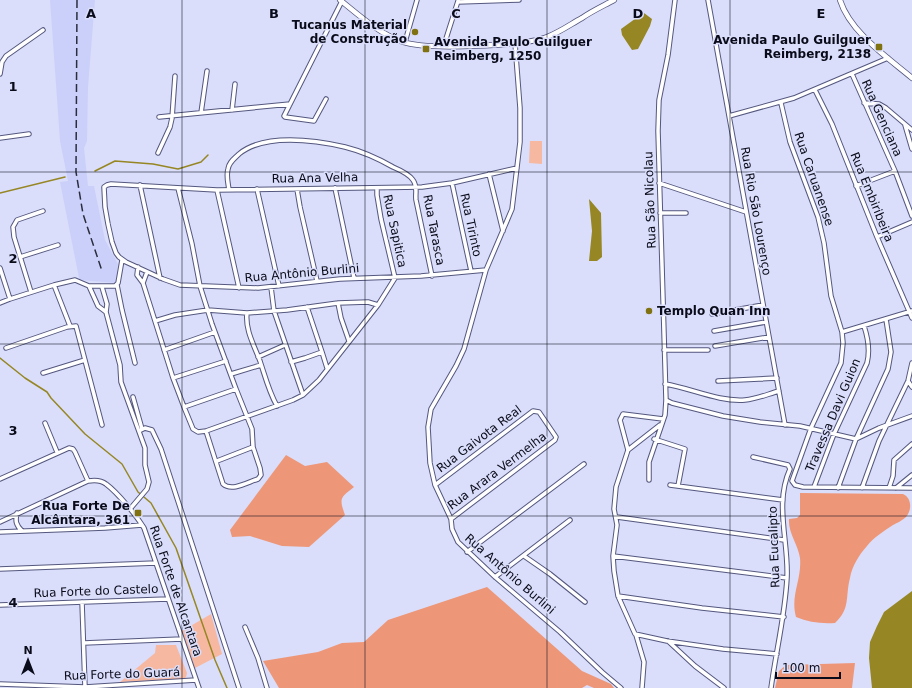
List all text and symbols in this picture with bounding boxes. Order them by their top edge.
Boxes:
text: A [86,6,96,21]
text: B [269,6,279,21]
text: C [451,6,461,21]
text: D [633,6,644,21]
text: E [817,6,825,21]
place label: Tucanus Material de Construção [292,18,407,46]
marker: Tucanus Material de Construção [410,27,420,37]
place label: Avenida Paulo Guilguer Reimberg, 2138 [713,33,871,61]
place label: Avenida Paulo Guilguer Reimberg, 1250 [434,35,592,63]
marker: Avenida Paulo Guilguer Reimberg, 2138 [874,42,884,52]
marker: Avenida Paulo Guilguer Reimberg, 1250 [421,44,431,54]
street label: Rua Genciana [859,77,905,159]
text: 1 [8,79,18,94]
street label: Rua Caruanense [791,130,837,228]
street label: Rua Rio São Lourenço [738,146,774,276]
street label: Rua Embiribeira [848,150,896,244]
street label: Rua São Nicolau [641,151,659,249]
street label: Rua Ana Velha [272,170,358,186]
street label: Rua Tirinto [457,192,485,258]
street label: Rua Sapitica [380,193,410,269]
street label: Rua Tarasca [420,193,448,267]
text: 2 [8,251,18,266]
street label: Rua Antônio Burlini [244,261,360,285]
place label: Templo Quan Inn [657,304,770,318]
marker: Templo Quan Inn [644,306,654,316]
street label: Travessa Davi Guion [802,356,863,475]
street label: Rua Gaivota Real [434,402,524,476]
text: 3 [8,423,18,438]
street label: Rua Arara Vermelha [445,429,549,513]
place label: Rua Forte De Alcântara, 361 [31,499,130,527]
street label: Rua Eucalipto [766,506,782,588]
marker: Rua Forte De Alcântara, 361 [133,508,143,518]
street label: Rua Forte de Alcantara [147,524,205,658]
street label: Rua Antônio Burlini [462,531,558,617]
street label: Rua Forte do Castelo [33,582,159,600]
text: 4 [8,595,18,610]
north arrow [8,640,48,680]
text: N [23,644,33,657]
scale bar [776,654,840,680]
text: 100 m [782,661,820,675]
street label: Rua Forte do Guará [64,665,180,683]

